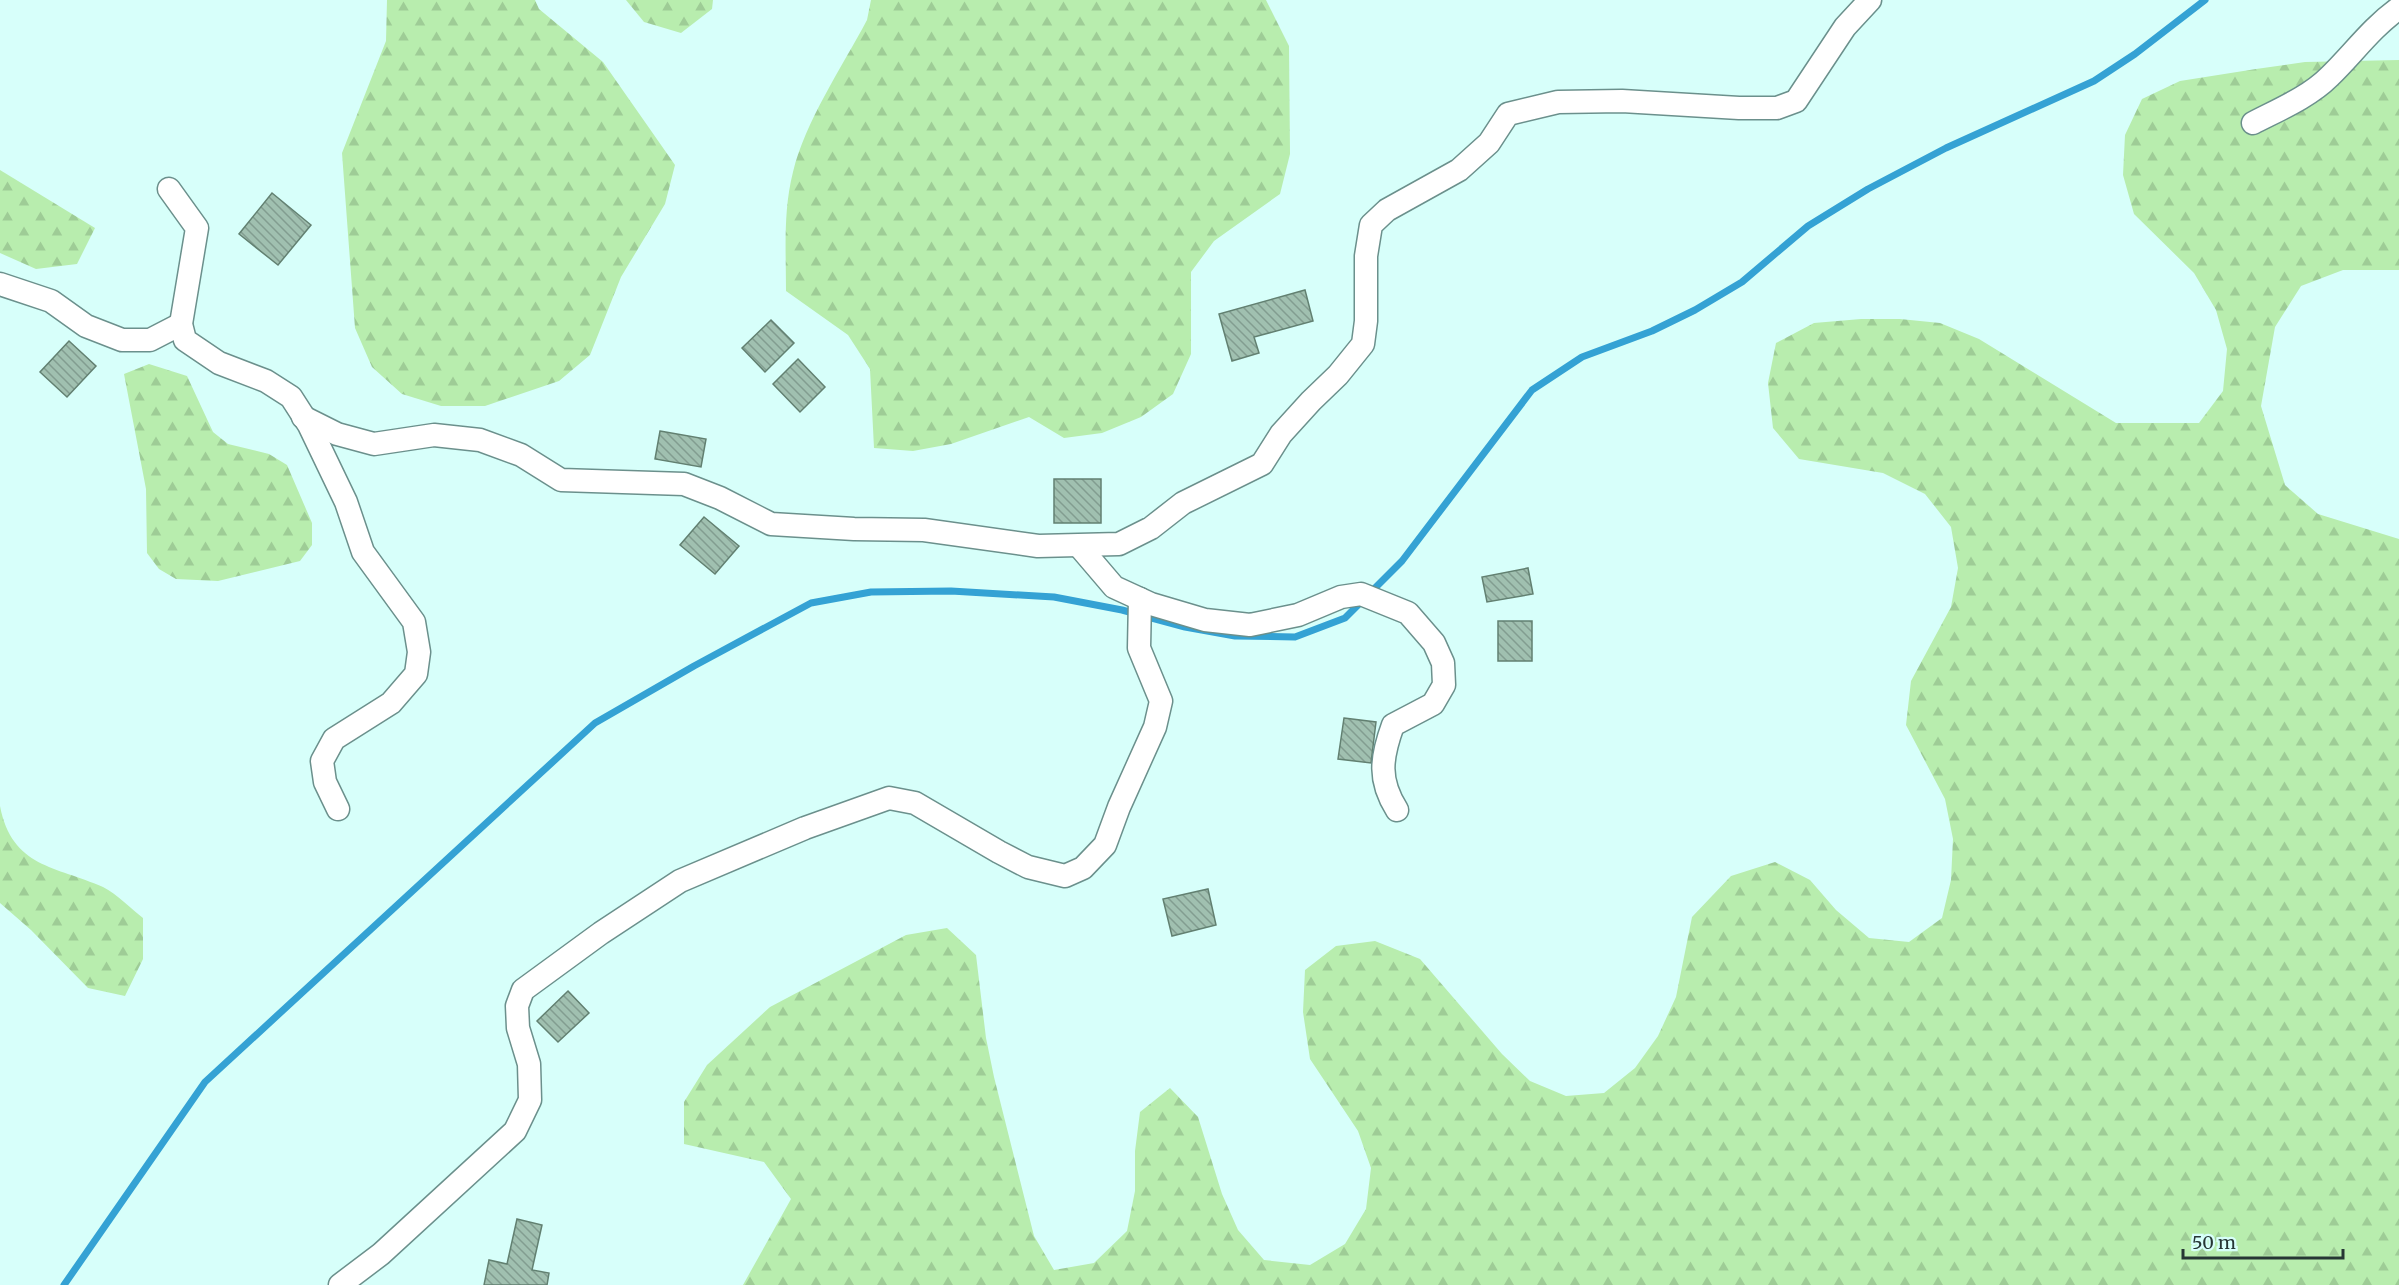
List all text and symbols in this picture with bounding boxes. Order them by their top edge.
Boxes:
scale bar [2183,1222,2344,1260]
text: 50 m [2192,1231,2236,1254]

